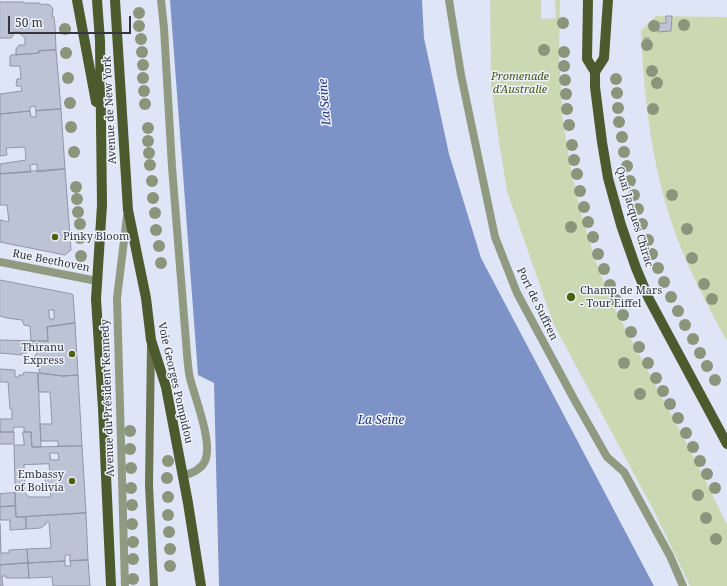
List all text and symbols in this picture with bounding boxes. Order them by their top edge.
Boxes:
scale bar [10,8,133,34]
text: 50 m [15,14,43,31]
street label: Avenue de New York [101,56,119,164]
park label: Promenade d'Australie [491,70,549,96]
water label: La Seine [316,78,334,126]
street label: Quai Jacques Chirac [612,165,656,269]
place label: Pinky Bloom [63,230,129,244]
marker: Pinky Bloom [50,232,60,242]
street label: Rue Beethoven [11,247,91,275]
street label: Port de Suffren [514,265,560,343]
place label: Champ de Mars - Tour Eiffel [580,284,662,310]
marker: Champ de Mars - Tour Eiffel [565,291,577,303]
street label: Avenue du Président Kennedy [99,319,117,477]
street label: Voie Georges Pompidou [155,321,195,445]
place label: Thiranu Express [22,341,64,367]
marker: Thiranu Express [67,349,77,359]
water label: La Seine [358,414,404,428]
place label: Embassy of Bolivia [14,468,64,494]
marker: Embassy of Bolivia [67,476,77,486]

